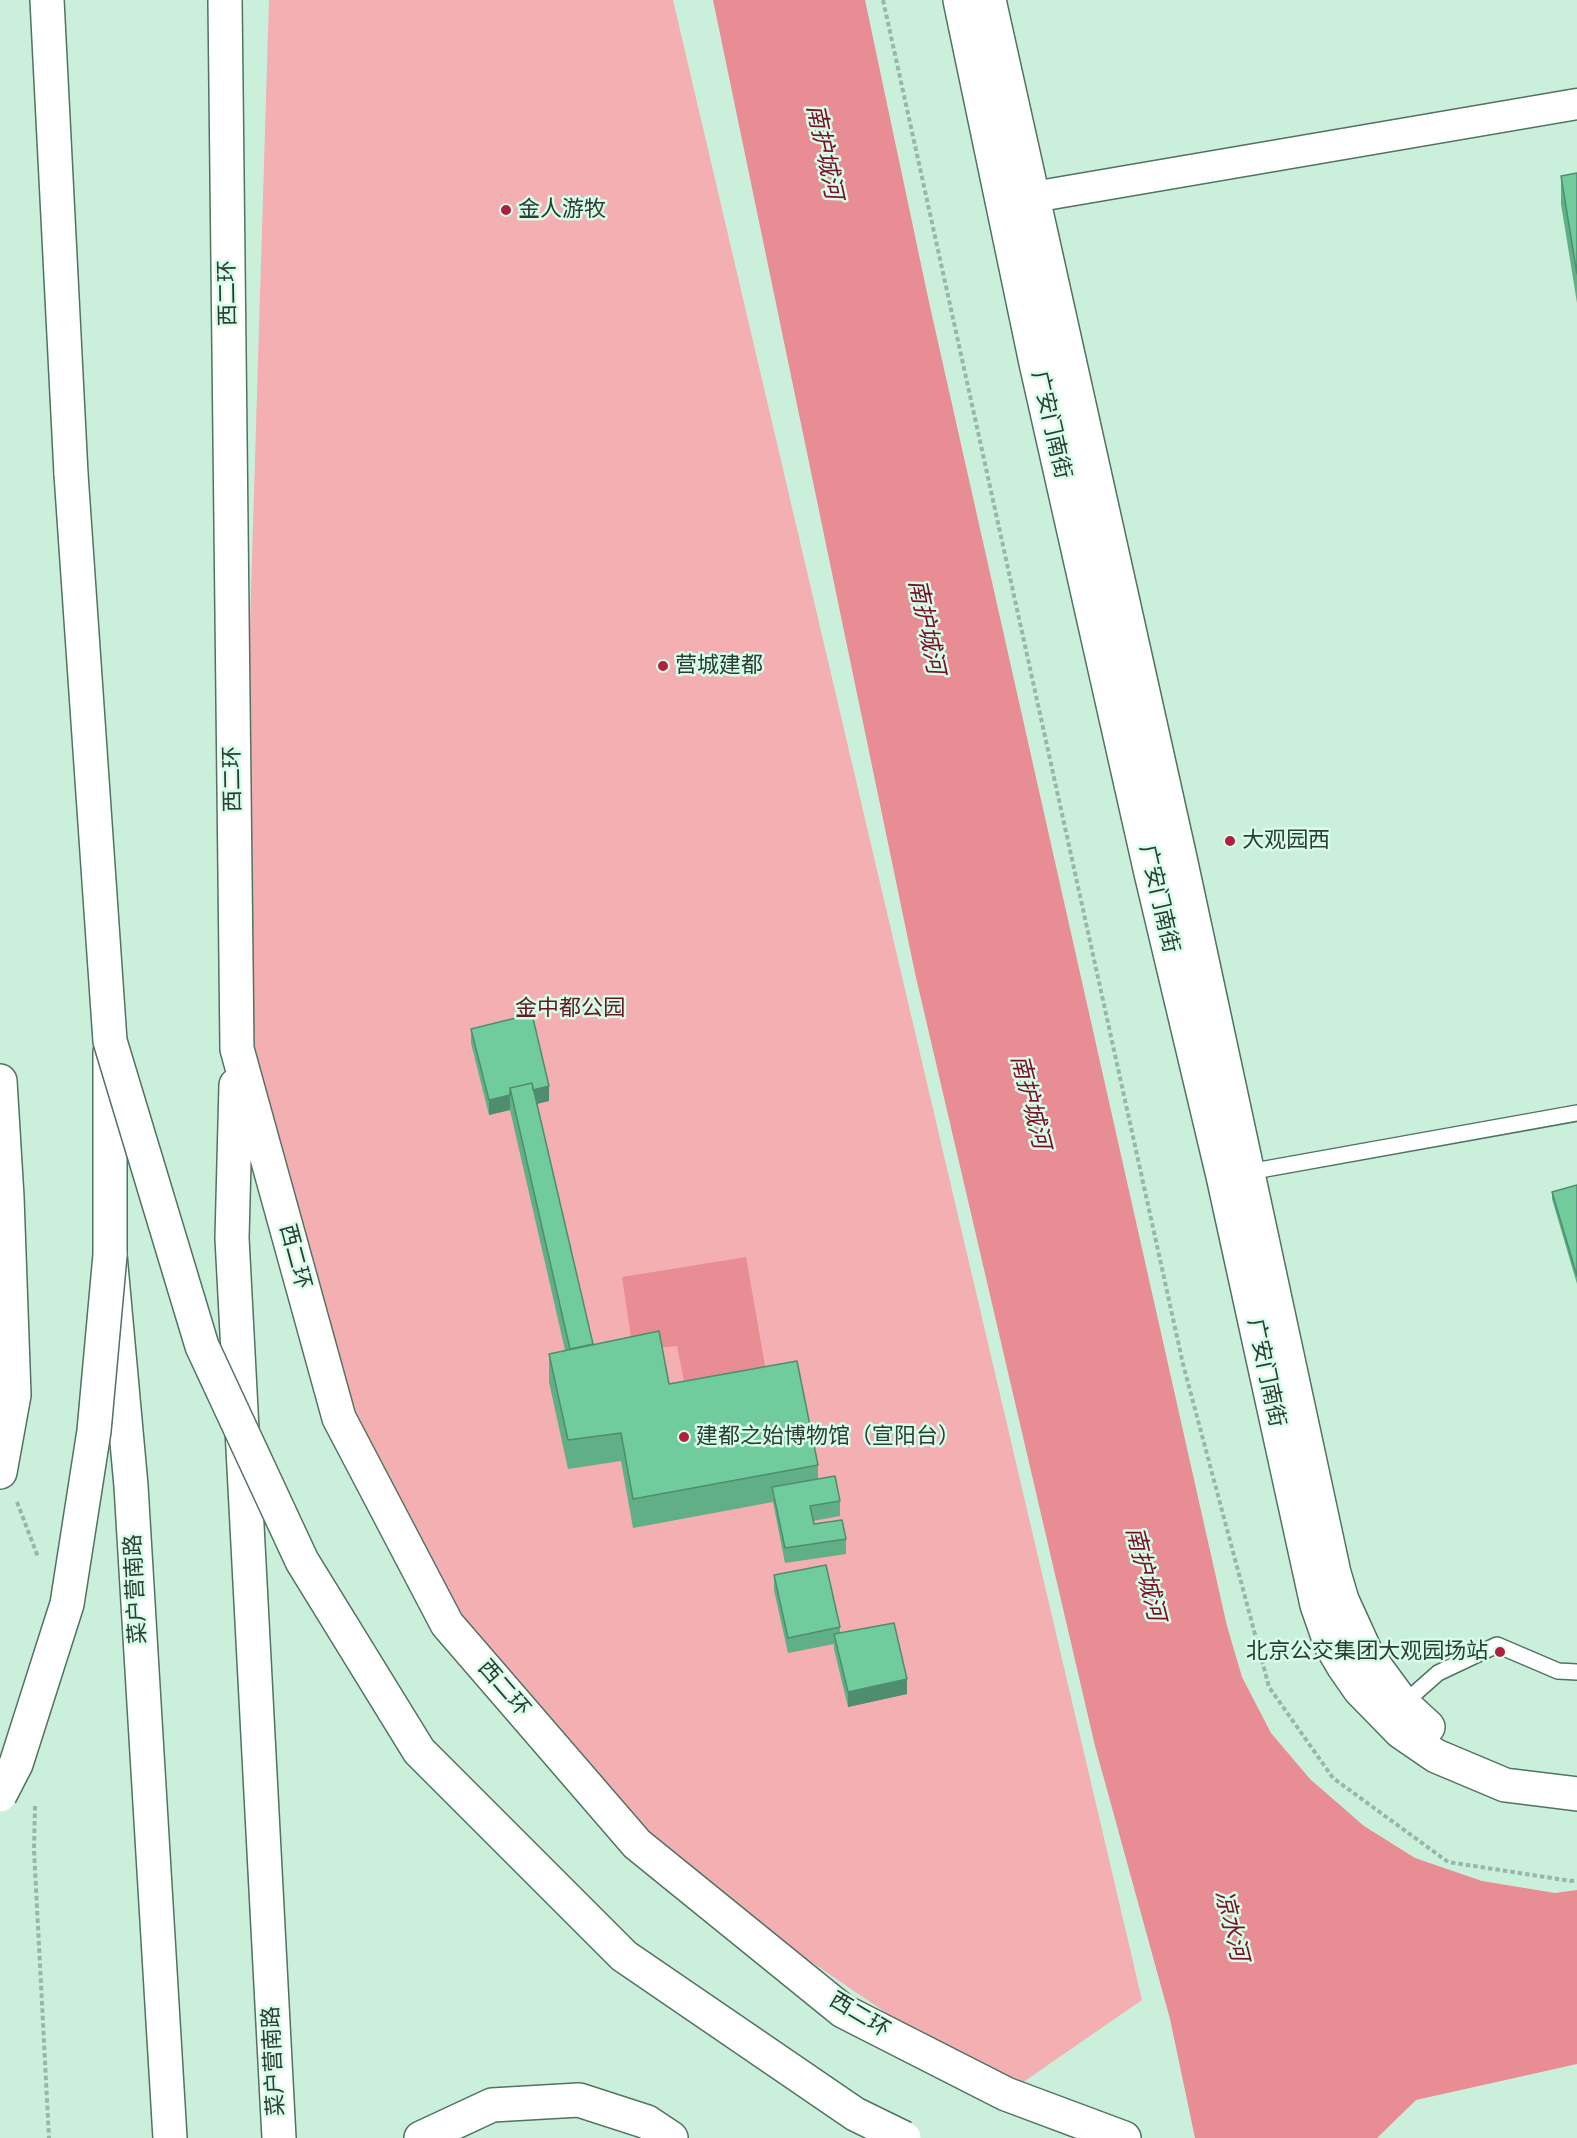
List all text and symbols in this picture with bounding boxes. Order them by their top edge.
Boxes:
water label: 南护城河 [799,102,847,202]
place label: 金人游牧 [518,197,606,223]
marker: 金人游牧 [499,203,513,217]
street label: 西二环 [215,260,243,326]
street label: 广安门南街 [1025,368,1075,482]
water label: 南护城河 [901,577,949,677]
place label: 营城建都 [675,653,763,679]
marker: 营城建都 [656,659,670,673]
street label: 西二环 [220,746,248,812]
place label: 大观园西 [1242,828,1330,854]
marker: 大观园西 [1223,834,1237,848]
street label: 广安门南街 [1133,842,1183,956]
park label: 金中都公园 [515,996,625,1022]
water label: 南护城河 [1003,1052,1055,1152]
street label: 西二环 [273,1222,315,1292]
street label: 广安门南街 [1241,1316,1289,1430]
place label: 建都之始博物馆（宣阳台） [696,1424,960,1450]
marker: 建都之始博物馆（宣阳台） [677,1430,691,1444]
water label: 南护城河 [1118,1524,1170,1624]
street label: 菜户营南路 [121,1533,153,1645]
place label: 北京公交集团大观园场站 [1246,1639,1488,1665]
marker: 北京公交集团大观园场站 [1493,1645,1507,1659]
street label: 西二环 [471,1655,535,1723]
water label: 凉水河 [1207,1888,1253,1964]
street label: 西二环 [824,1988,894,2044]
street label: 菜户营南路 [259,2005,291,2117]

